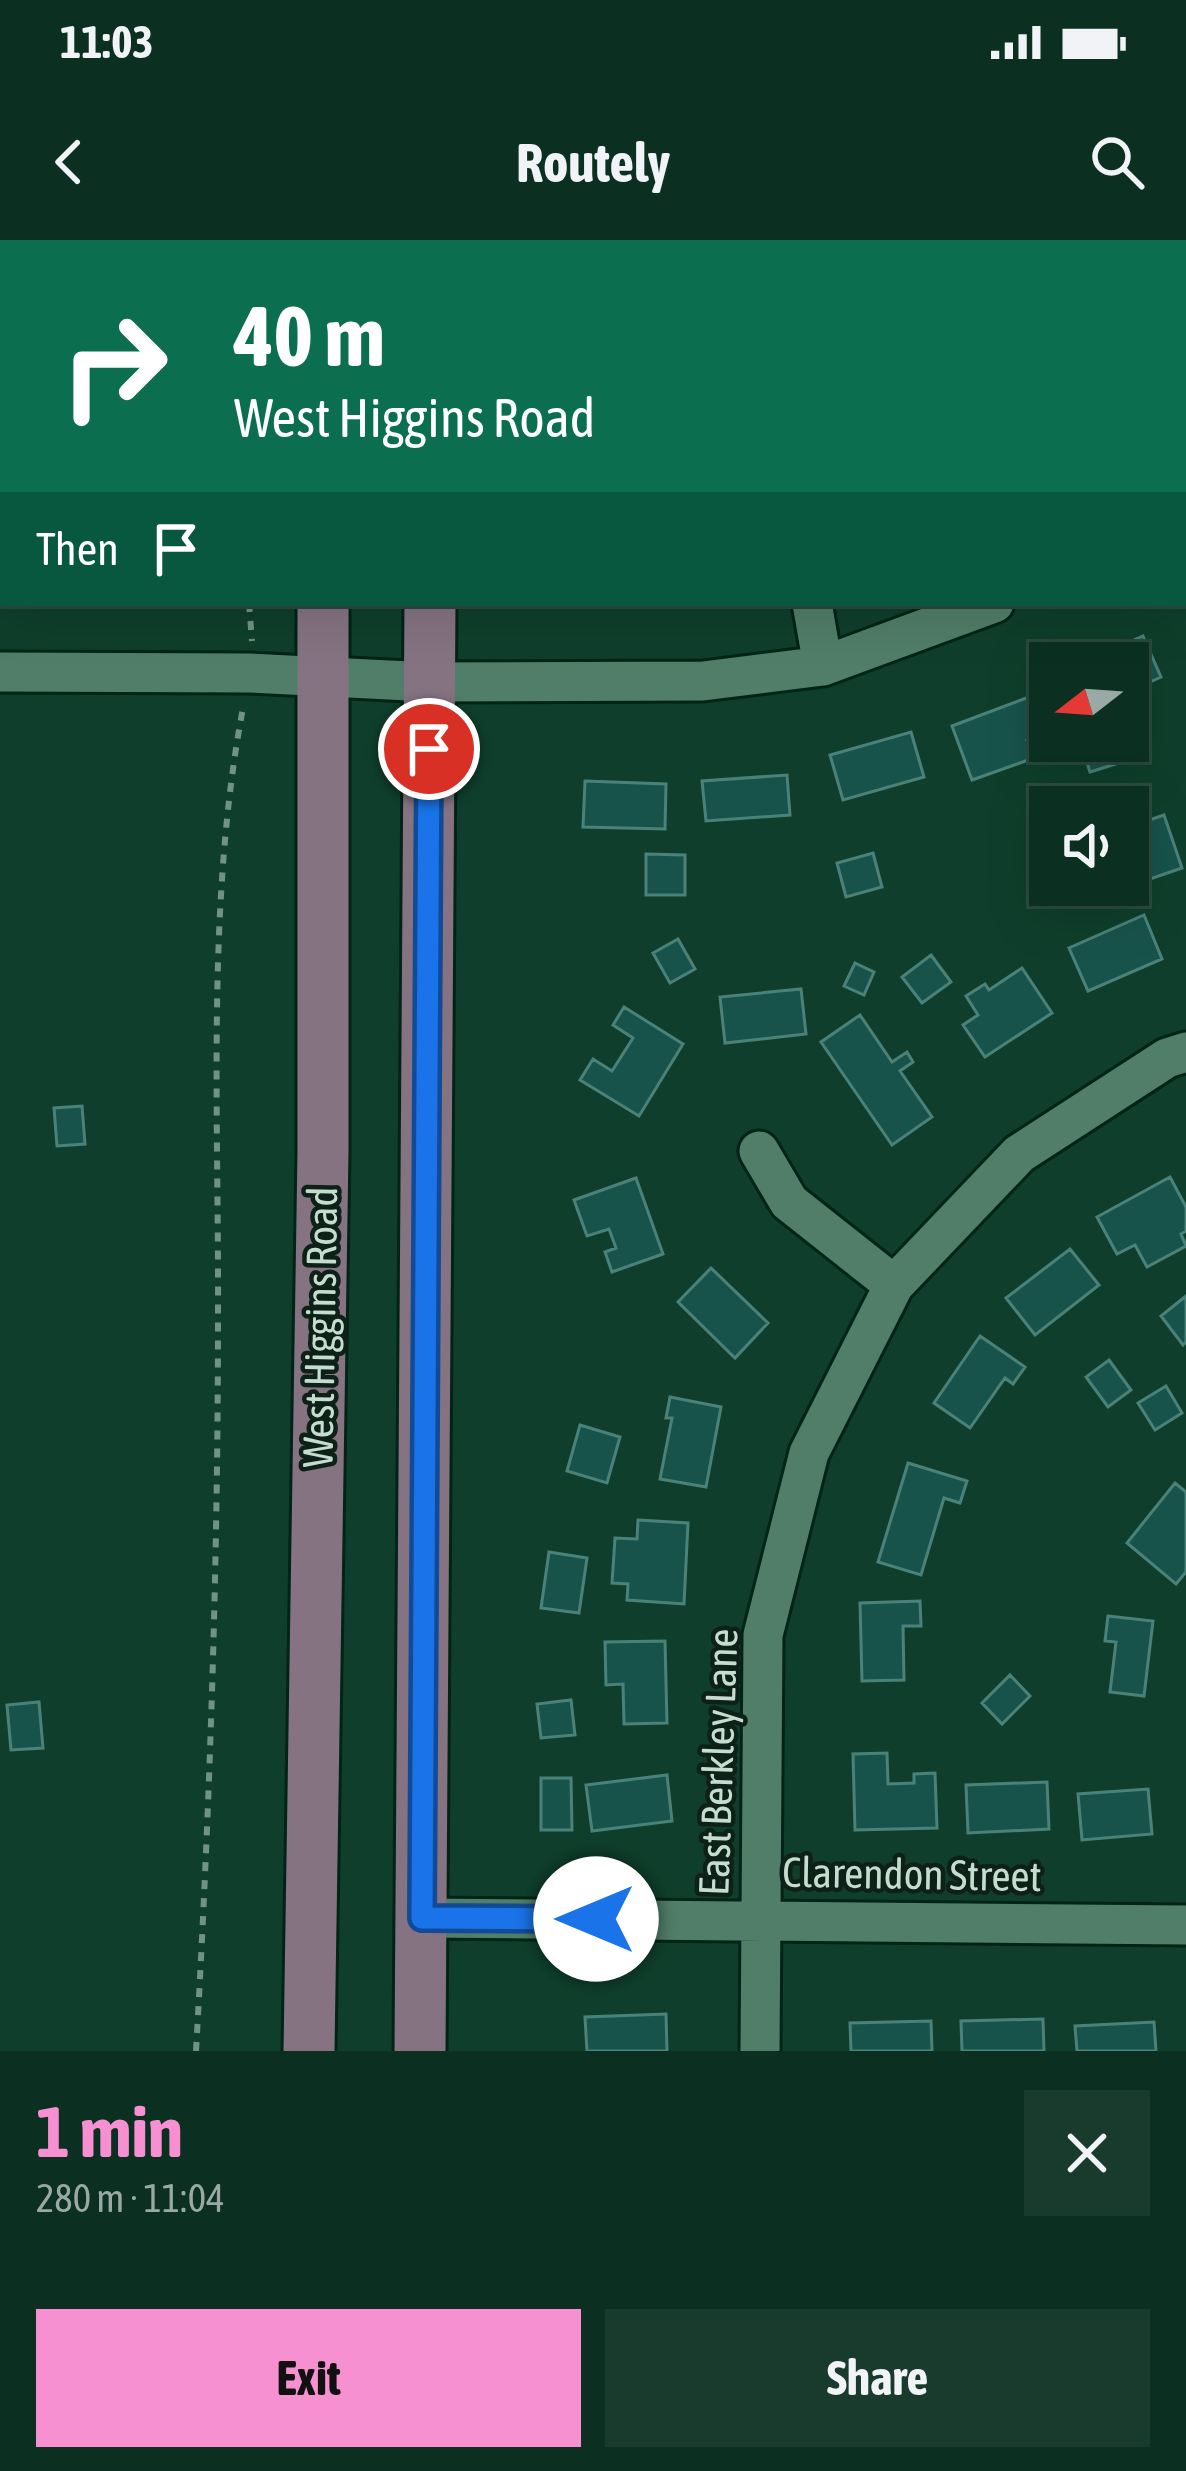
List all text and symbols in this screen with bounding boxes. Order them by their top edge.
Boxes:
text: 11:03 [60,16,154,68]
icon: back [36,129,102,195]
icon: search [1084,129,1150,195]
text: Routely [516,132,670,193]
icon: right [36,288,192,444]
text: 40 m [234,288,385,384]
text: West Higgins Road [234,387,595,448]
icon: arrive [143,516,209,582]
text: Then [36,523,119,575]
north arrow [1029,642,1149,762]
map controls [1029,642,1149,906]
pin [378,698,480,800]
icon: arrive [396,716,462,782]
button: sound [1029,786,1149,906]
street label: West Higgins Road [294,1186,346,1468]
street label: East Berkley Lane [689,1627,747,1897]
street label: Clarendon Street [782,1848,1042,1900]
position arrow [533,1856,659,1982]
text: 1 min [36,2090,183,2172]
button: close [1024,2090,1150,2216]
text: 280 m · 11:04 [36,2176,225,2220]
button: Exit [36,2309,581,2447]
button: Share [605,2309,1150,2447]

